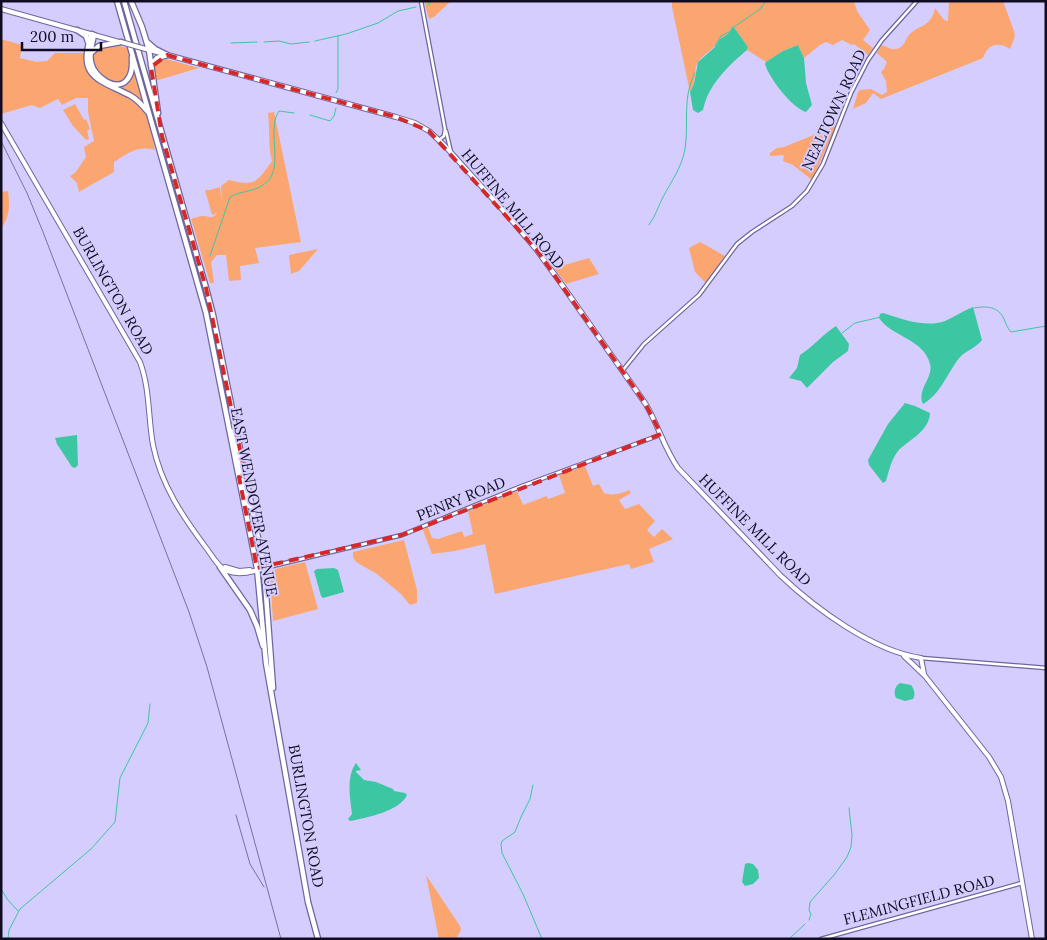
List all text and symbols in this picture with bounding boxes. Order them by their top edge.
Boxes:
scale bar [22,20,101,52]
text: 200 m [30,27,74,46]
street label: NEALTOWN ROAD [797,46,870,173]
street label: HUFFINE MILL ROAD [458,145,569,273]
street label: BURLINGTON ROAD [69,223,158,358]
street label: EAST WENDOVER AVENUE [227,406,282,598]
street label: HUFFINE MILL ROAD [695,470,815,590]
street label: PENRY ROAD [414,472,508,525]
street label: BURLINGTON ROAD [285,743,328,889]
street label: FLEMINGFIELD ROAD [841,870,997,929]

